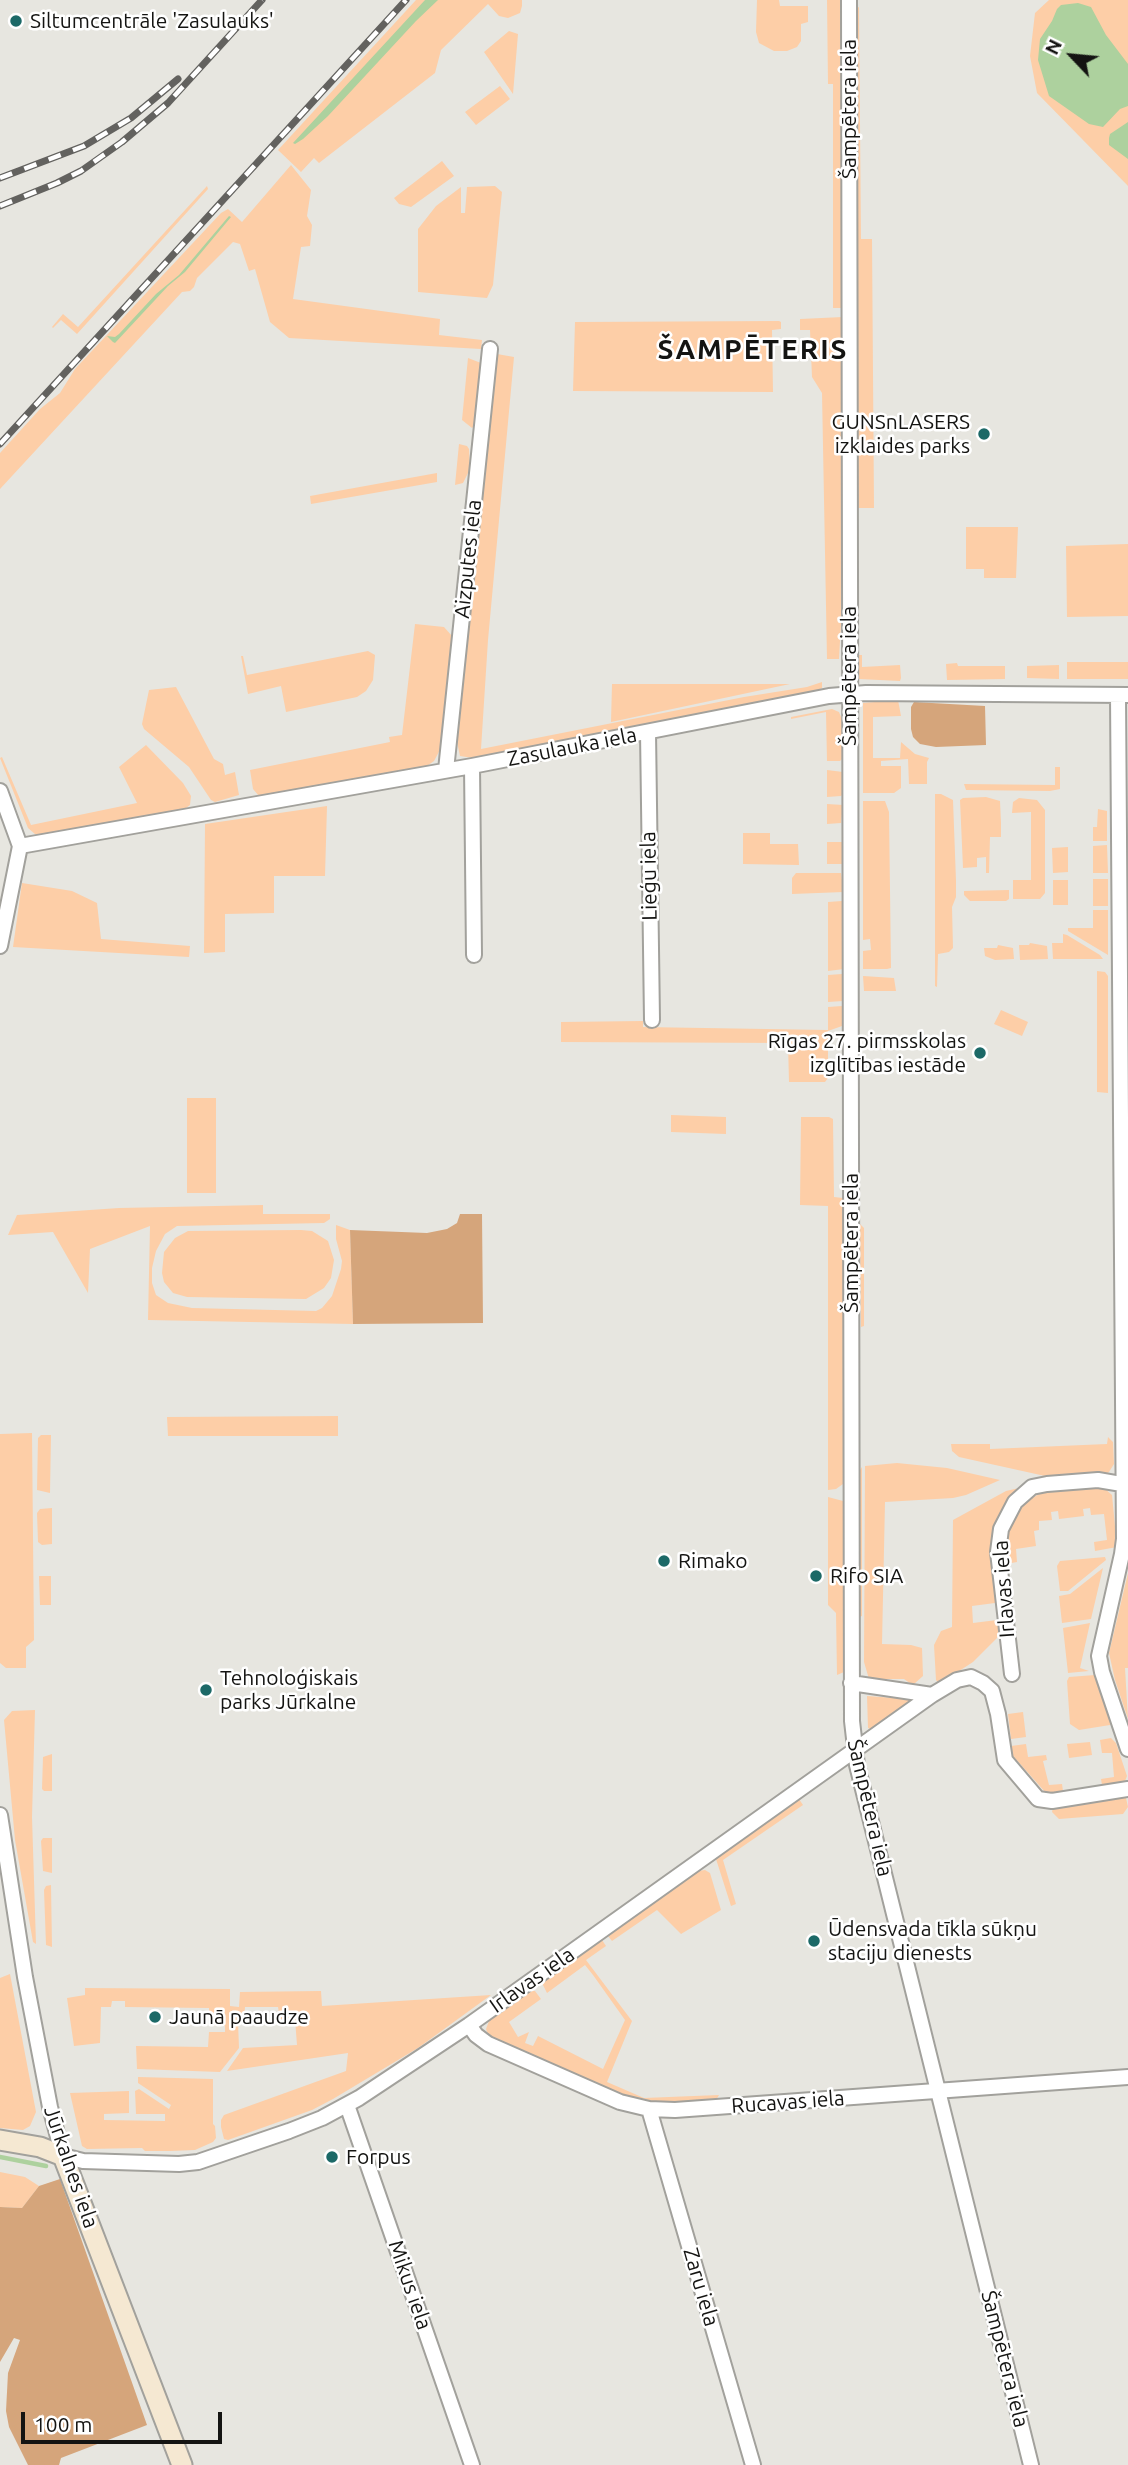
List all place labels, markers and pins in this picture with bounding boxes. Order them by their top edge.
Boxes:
place label: Siltumcentrāle 'Zasulauks' [30,8,274,34]
marker: Siltumcentrāle 'Zasulauks' [8,13,24,29]
place label: GUNSnLASERS izklaides parks [832,409,970,459]
marker: GUNSnLASERS izklaides parks [976,426,992,442]
place label: Rīgas 27. pirmsskolas izglītības iestāde [768,1028,966,1078]
marker: Rīgas 27. pirmsskolas izglītības iestāde [972,1045,988,1061]
place label: Rimako [678,1548,748,1574]
marker: Rimako [656,1553,672,1569]
place label: Rifo SIA [830,1563,903,1589]
marker: Rifo SIA [808,1568,824,1584]
place label: Tehnoloģiskais parks Jūrkalne [220,1665,358,1715]
marker: Tehnoloģiskais parks Jūrkalne [198,1682,214,1698]
place label: Ūdensvada tīkla sūkņu staciju dienests [828,1916,1037,1966]
marker: Ūdensvada tīkla sūkņu staciju dienests [806,1933,822,1949]
place label: Jaunā paaudze [169,2004,309,2030]
marker: Jaunā paaudze [147,2009,163,2025]
place label: Forpus [346,2144,411,2170]
marker: Forpus [324,2149,340,2165]

